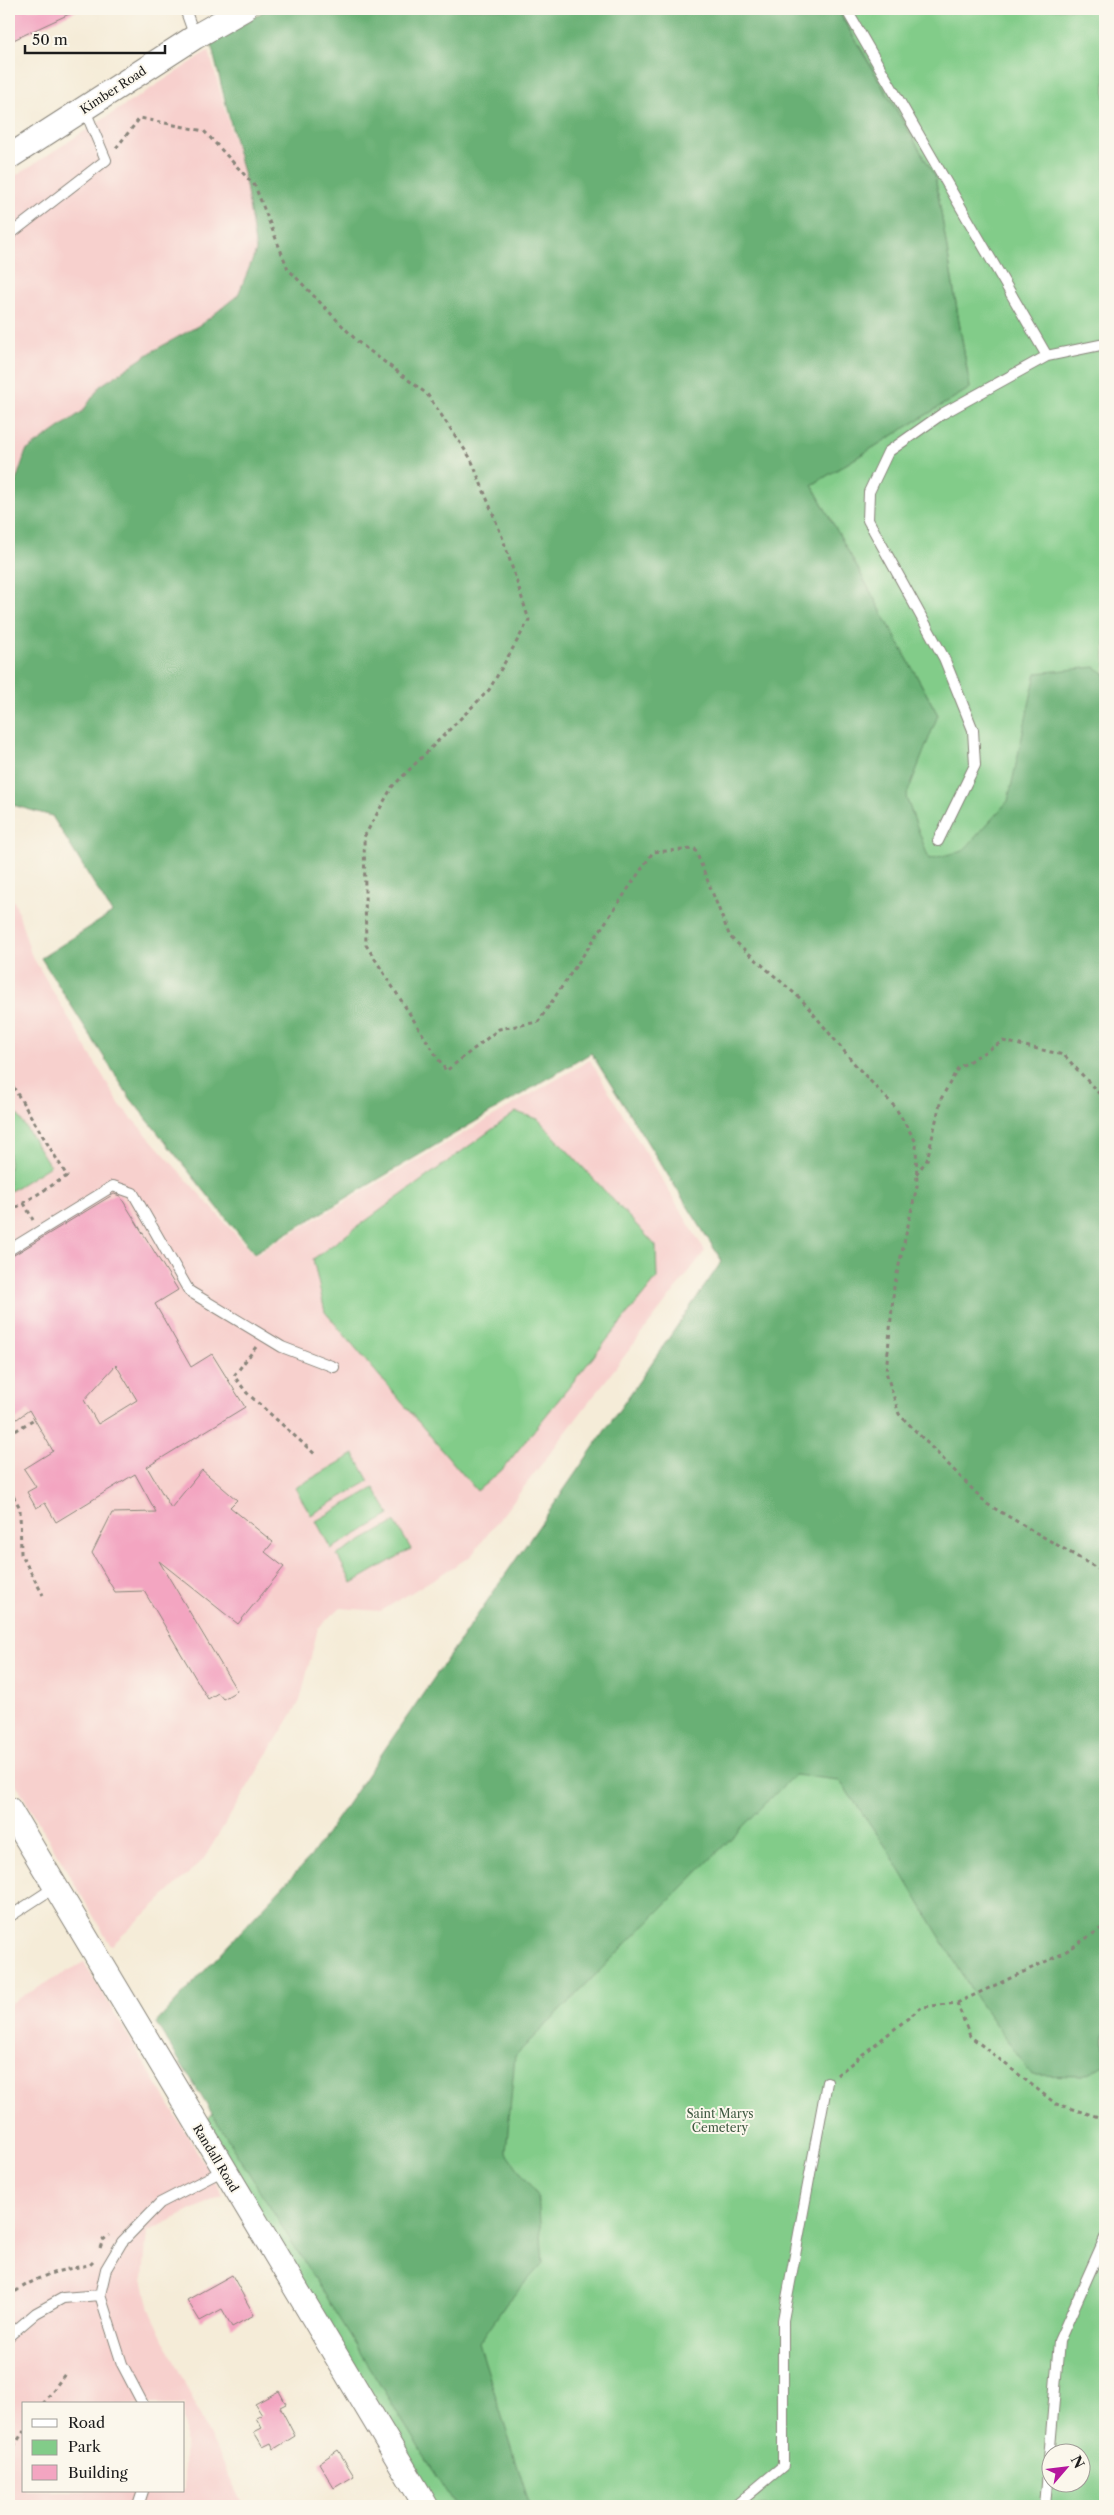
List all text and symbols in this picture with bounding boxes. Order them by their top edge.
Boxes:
scale bar [25,22,165,54]
text: 50 m [32,30,68,49]
street label: Kimber Road [77,63,149,117]
park label: Saint Marys Cemetery [686,2106,754,2135]
street label: Randall Road [190,2121,242,2195]
legend [22,2402,185,2492]
text: Road [68,2413,105,2432]
text: Park [68,2437,102,2456]
north arrow [1042,2442,1092,2492]
text: N [1067,2452,1088,2471]
text: Building [68,2463,128,2482]

